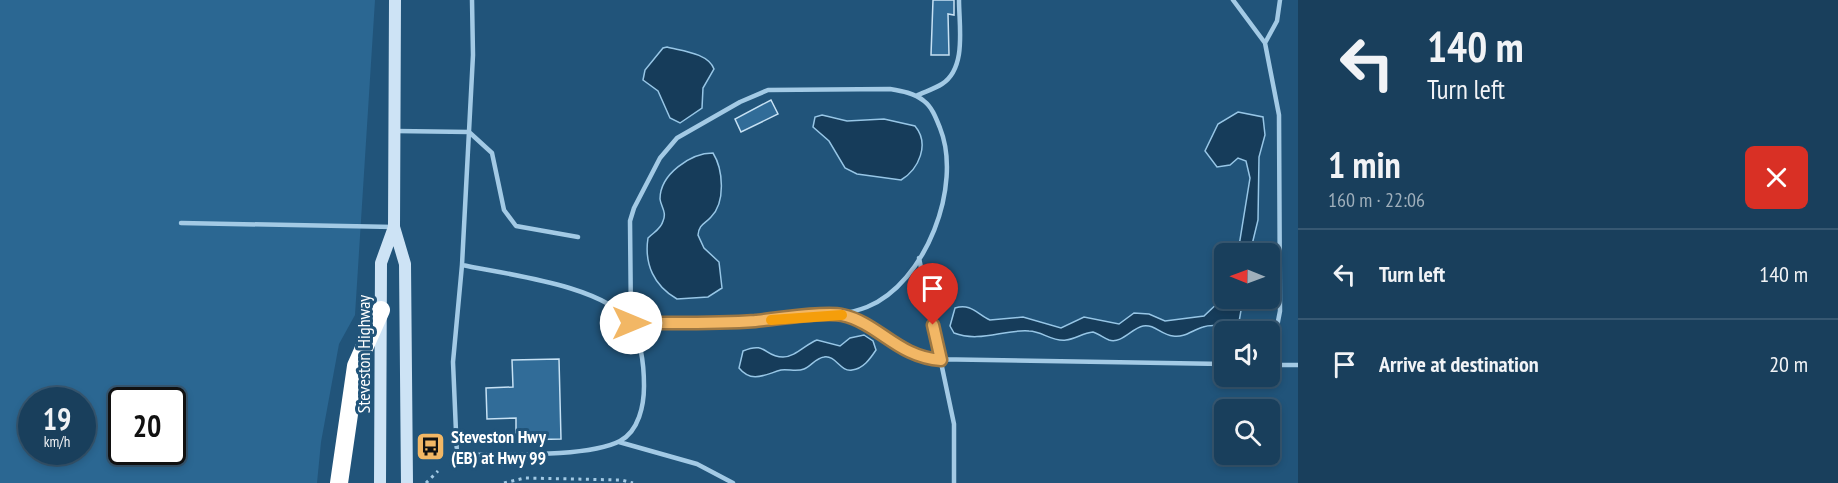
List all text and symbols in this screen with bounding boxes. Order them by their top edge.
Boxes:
text: 140 m [1427,19,1524,74]
icon: left [1328,24,1406,102]
text: Turn left [1427,72,1505,106]
text: 1 min [1328,141,1401,188]
button: close [1745,146,1808,209]
text: 160 m · 22:06 [1328,187,1425,213]
north arrow [1214,243,1280,309]
map controls [1214,243,1280,465]
icon: left [1328,258,1361,291]
text: Turn left [1379,260,1445,288]
text: 140 m [1759,260,1808,288]
pin [907,263,958,325]
icon: arrive [916,272,949,305]
position arrow [599,291,663,355]
street label: Steveston Highway [352,295,375,413]
button: sound [1214,321,1280,387]
icon: arrive [1328,348,1361,381]
text: Arrive at destination [1379,350,1539,378]
text: 20 m [1769,350,1808,378]
speed limit sign: 20 [108,387,186,465]
text: 19 [43,399,71,438]
button: search [1214,399,1280,465]
place label: Steveston Hwy (EB) at Hwy 99 [451,425,547,469]
bus stop icon: Steveston Hwy (EB) at Hwy 99 [414,430,446,462]
text: km/h [44,432,70,451]

